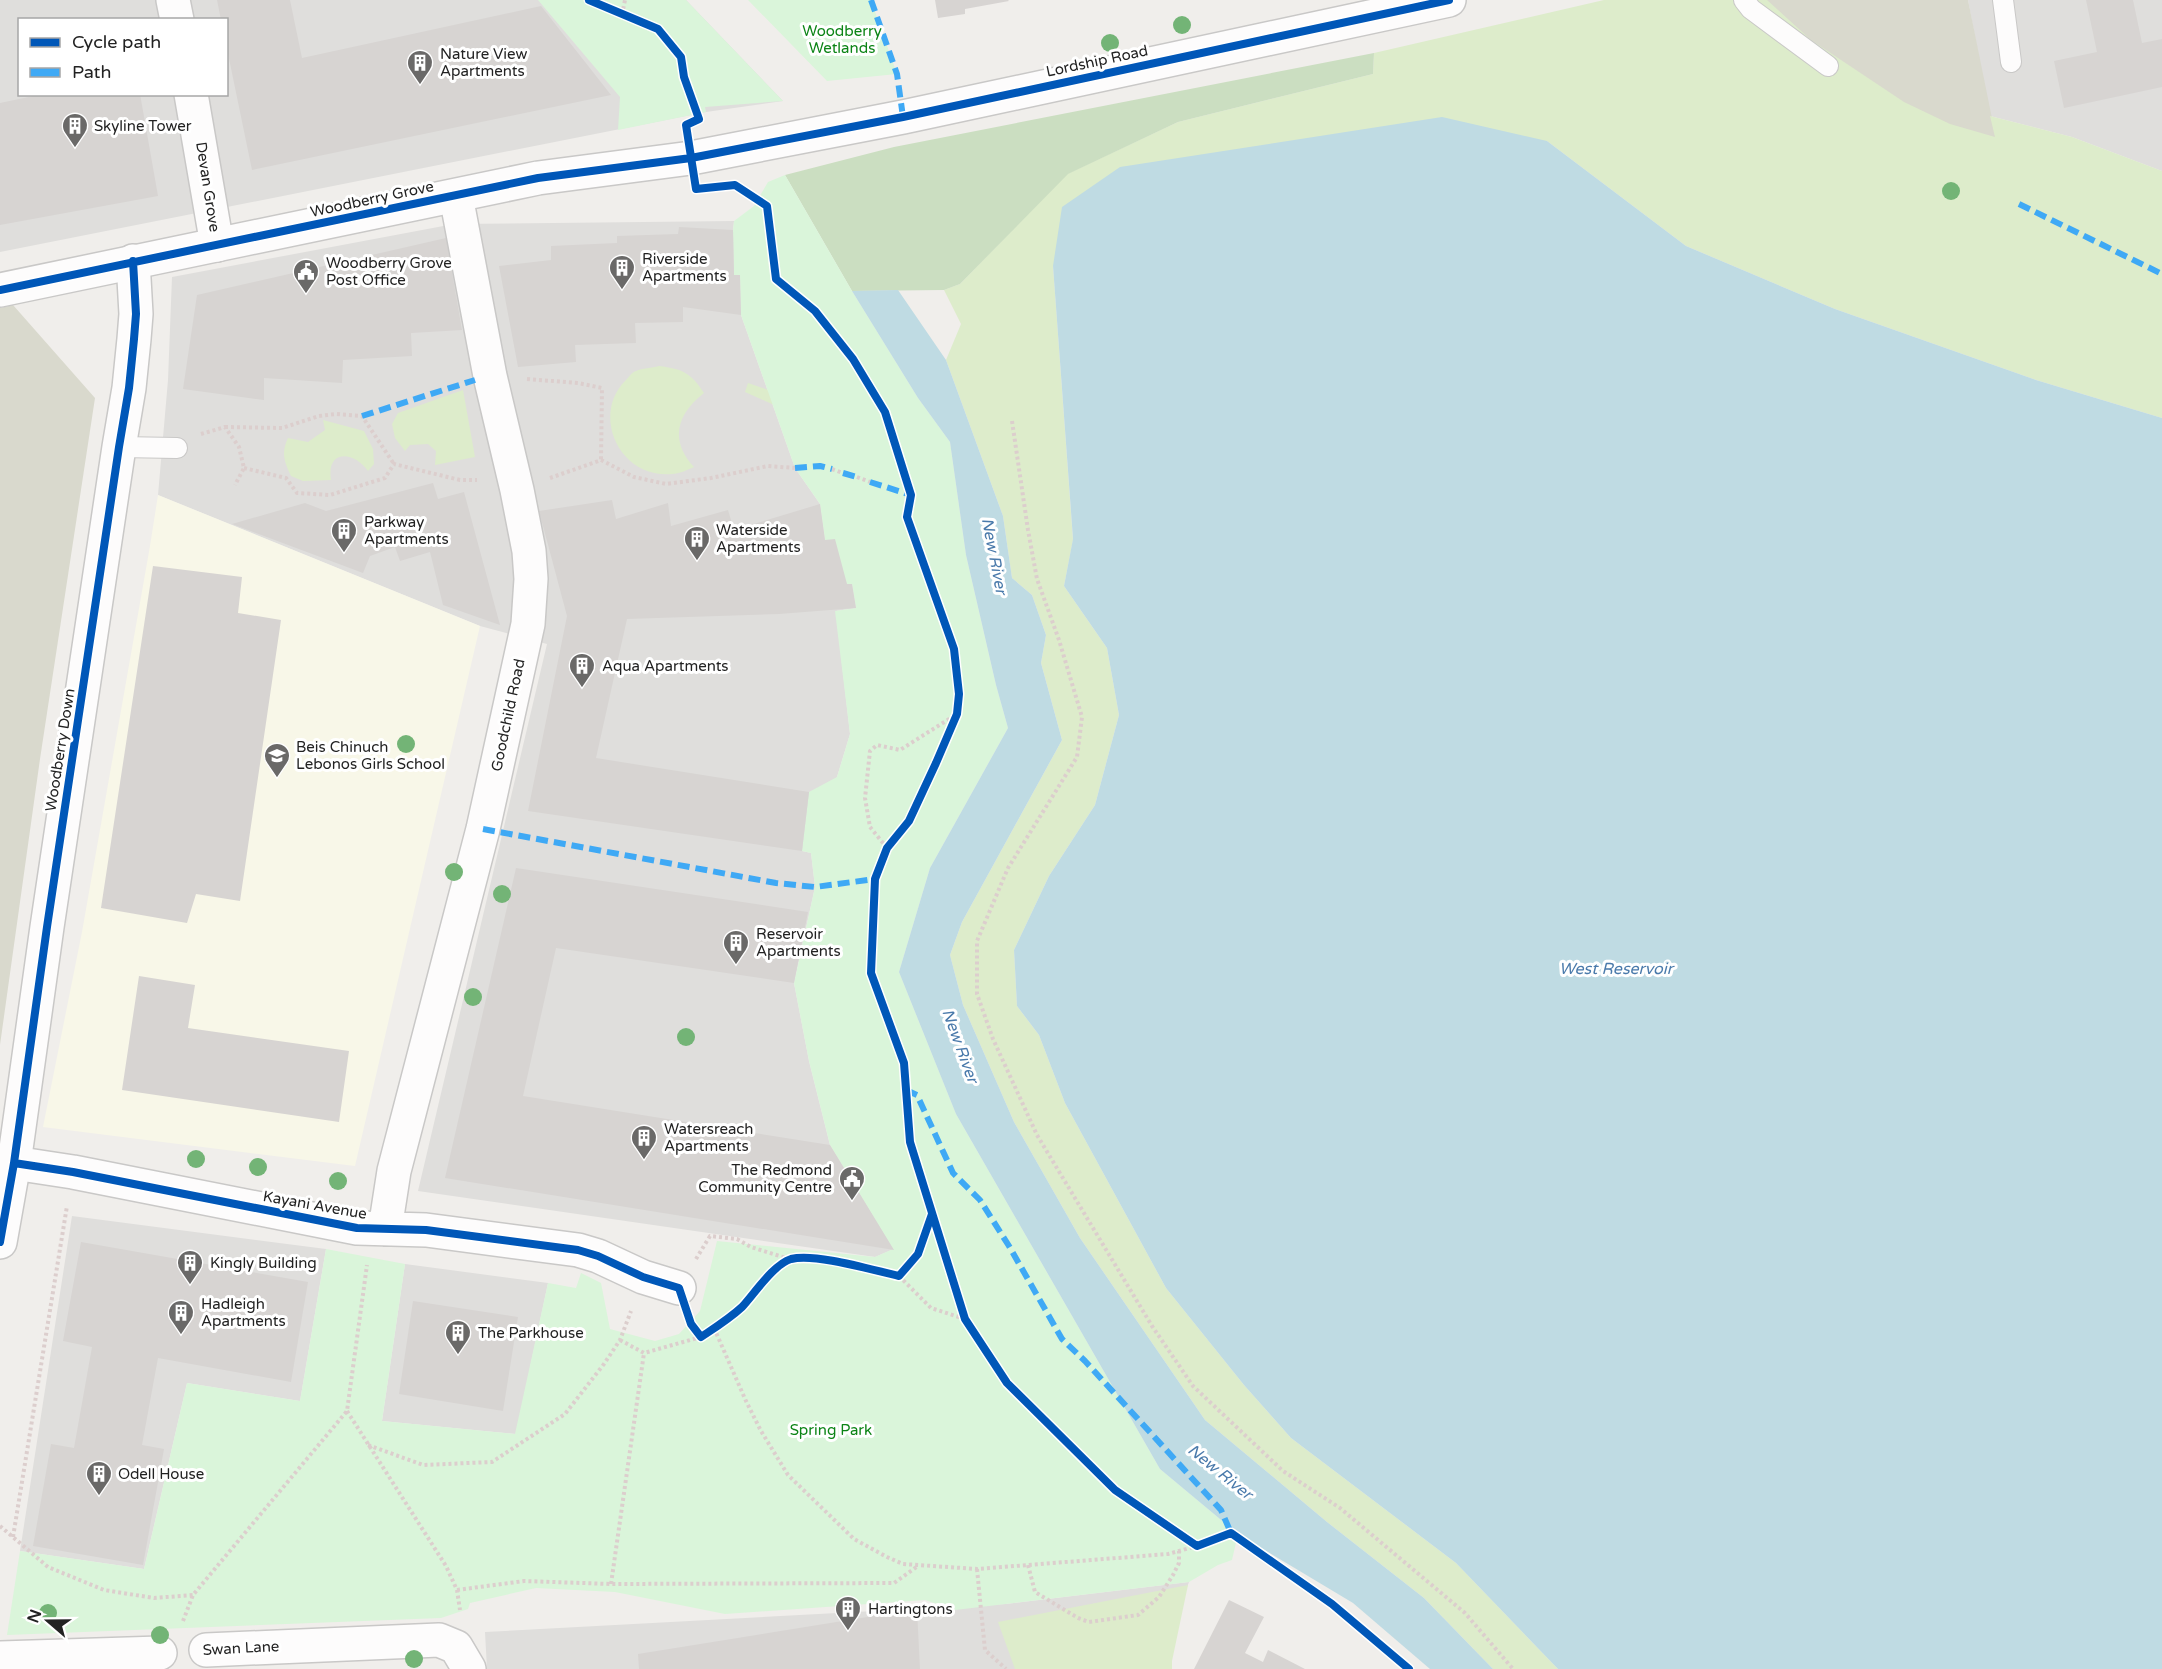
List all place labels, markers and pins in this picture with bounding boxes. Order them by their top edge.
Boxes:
place label: Nature View Apartments [440,45,527,80]
building icon: Nature View Apartments [405,48,435,86]
building icon: Skyline Tower [60,111,90,149]
place label: Skyline Tower [94,117,192,135]
place label: Riverside Apartments [642,250,727,285]
building icon: Riverside Apartments [607,253,637,291]
place label: Woodberry Grove Post Office [326,254,452,289]
public building icon: Woodberry Grove Post Office [291,257,321,295]
place label: Parkway Apartments [364,513,449,548]
building icon: Parkway Apartments [329,516,359,554]
place label: Waterside Apartments [716,521,801,556]
building icon: Waterside Apartments [682,524,712,562]
building icon: Aqua Apartments [567,651,597,689]
place label: Aqua Apartments [602,657,729,675]
place label: Beis Chinuch Lebonos Girls School [296,738,445,773]
school or university icon: Beis Chinuch Lebonos Girls School [262,741,292,779]
place label: Reservoir Apartments [756,925,841,960]
building icon: Reservoir Apartments [721,928,751,966]
place label: Watersreach Apartments [664,1120,753,1155]
building icon: Watersreach Apartments [629,1123,659,1161]
place label: The Redmond Community Centre [698,1161,832,1196]
public building icon: The Redmond Community Centre [837,1164,867,1202]
building icon: Kingly Building [175,1248,205,1286]
place label: Kingly Building [210,1254,317,1272]
place label: Hadleigh Apartments [201,1295,286,1330]
building icon: Hadleigh Apartments [166,1298,196,1336]
building icon: The Parkhouse [443,1318,473,1356]
place label: The Parkhouse [478,1324,584,1342]
building icon: Odell House [84,1459,114,1497]
place label: Odell House [118,1465,204,1483]
building icon: Hartingtons [833,1594,863,1632]
place label: Hartingtons [868,1600,953,1618]

